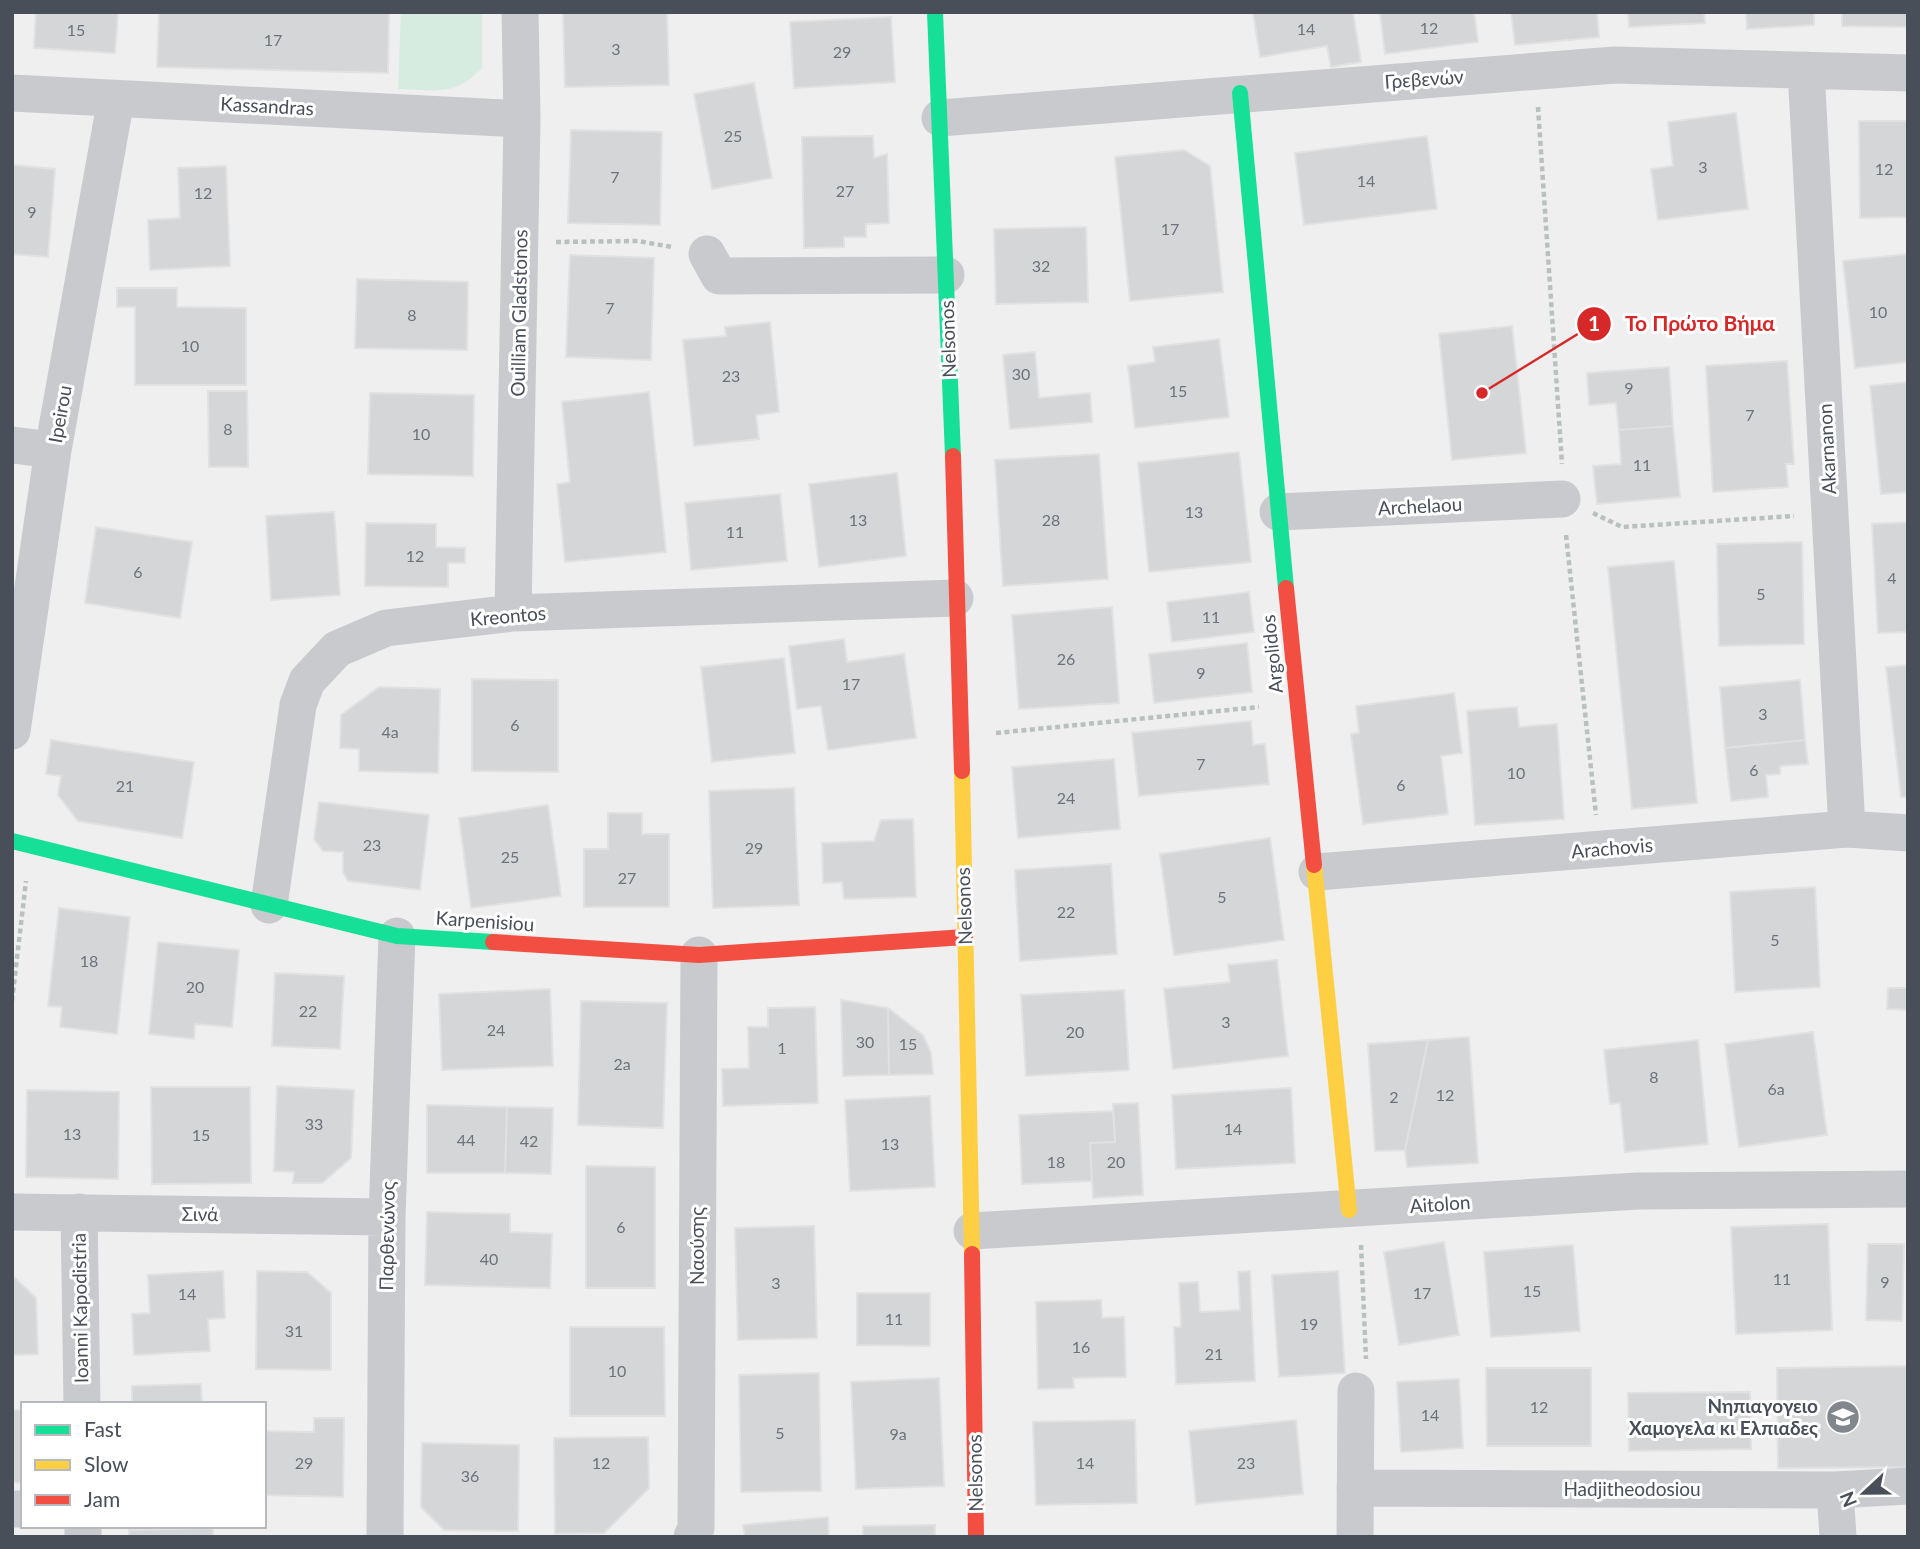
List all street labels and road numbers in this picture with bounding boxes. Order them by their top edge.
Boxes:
street label: Γρεβενών [1384,64,1465,93]
street label: Kassandras [220,92,314,119]
street label: Ouilliam Gladstonos [506,229,531,397]
street label: Nelsonos [935,300,960,378]
street label: Ipeirou [43,383,76,445]
street label: Akarnanon [1813,403,1840,495]
street label: Archelaou [1377,492,1463,519]
street label: Kreontos [469,601,547,630]
street label: Argolidos [1256,614,1287,694]
street label: Arachovis [1570,832,1654,863]
street label: Nelsonos [951,867,976,945]
street label: Karpenisiou [435,906,535,935]
street label: Παρθενώνος [374,1181,399,1291]
street label: Aitolon [1409,1190,1471,1217]
street label: Σινά [181,1202,219,1225]
street label: Ναούσης [685,1207,708,1285]
street label: Ioanni Kapodistria [67,1233,92,1383]
street label: Nelsonos [962,1434,987,1512]
street label: Hadjitheodosiou [1563,1477,1701,1500]

